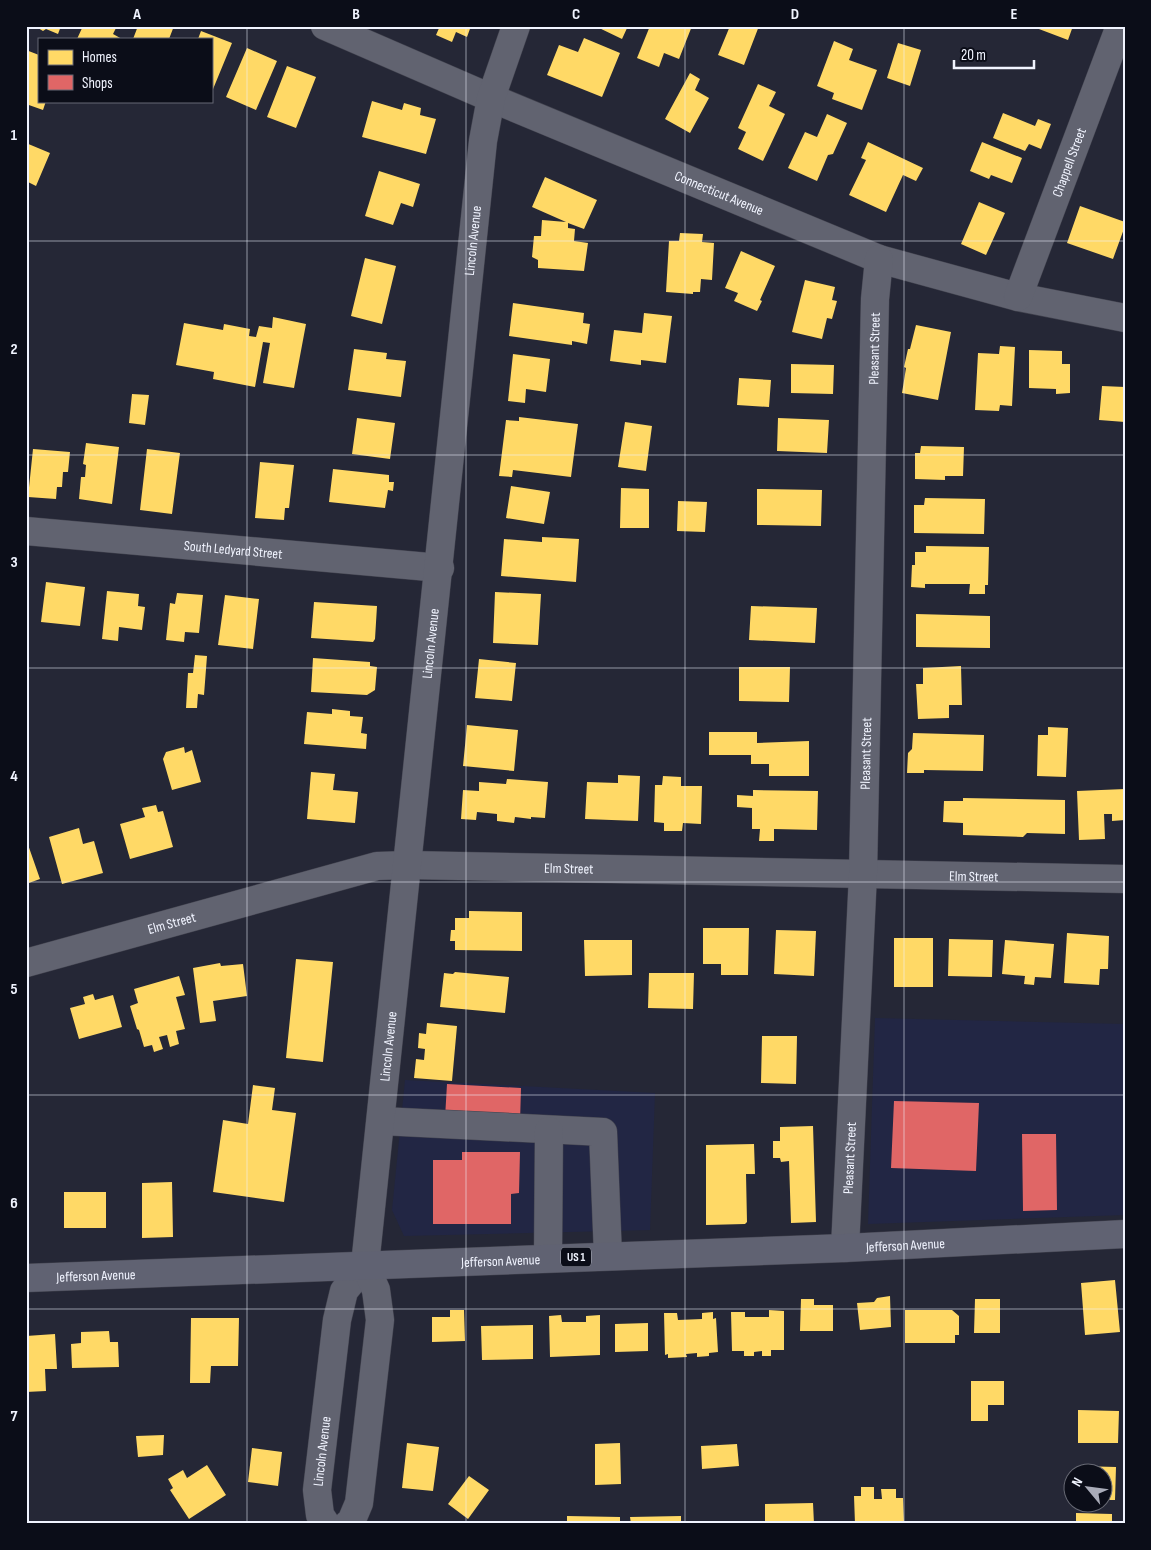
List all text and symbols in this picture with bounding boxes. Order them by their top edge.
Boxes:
text: A [132,5,141,24]
text: B [352,5,360,24]
text: C [572,5,580,24]
text: D [791,5,799,24]
text: E [1011,5,1018,24]
legend [38,38,212,102]
scale bar [954,38,1034,70]
text: 20 m [961,46,986,65]
text: Homes [82,48,117,67]
text: Shops [82,74,113,93]
text: 1 [11,126,18,145]
street label: Chappell Street [1048,126,1090,199]
street label: Connecticut Avenue [672,167,766,219]
street label: Lincoln Avenue [461,205,485,277]
street label: Pleasant Street [865,312,884,385]
text: 2 [10,340,18,359]
street label: South Ledyard Street [183,537,283,563]
text: 3 [10,553,18,572]
street label: Lincoln Avenue [419,608,443,679]
street label: Pleasant Street [857,717,875,790]
text: 4 [10,767,18,786]
street label: Elm Street [544,860,594,878]
street label: Elm Street [949,868,998,886]
street label: Elm Street [146,909,198,938]
text: 5 [10,980,18,999]
street label: Lincoln Avenue [376,1010,401,1082]
street label: Pleasant Street [840,1122,860,1195]
text: 6 [10,1194,18,1213]
street label: Jefferson Avenue [864,1235,945,1256]
road number: US 1 [561,1248,591,1266]
street label: Jefferson Avenue [460,1251,541,1271]
street label: Jefferson Avenue [55,1266,136,1286]
text: 7 [11,1407,18,1426]
street label: Lincoln Avenue [310,1415,335,1487]
north arrow [1064,1462,1114,1512]
text: N [1068,1475,1086,1489]

